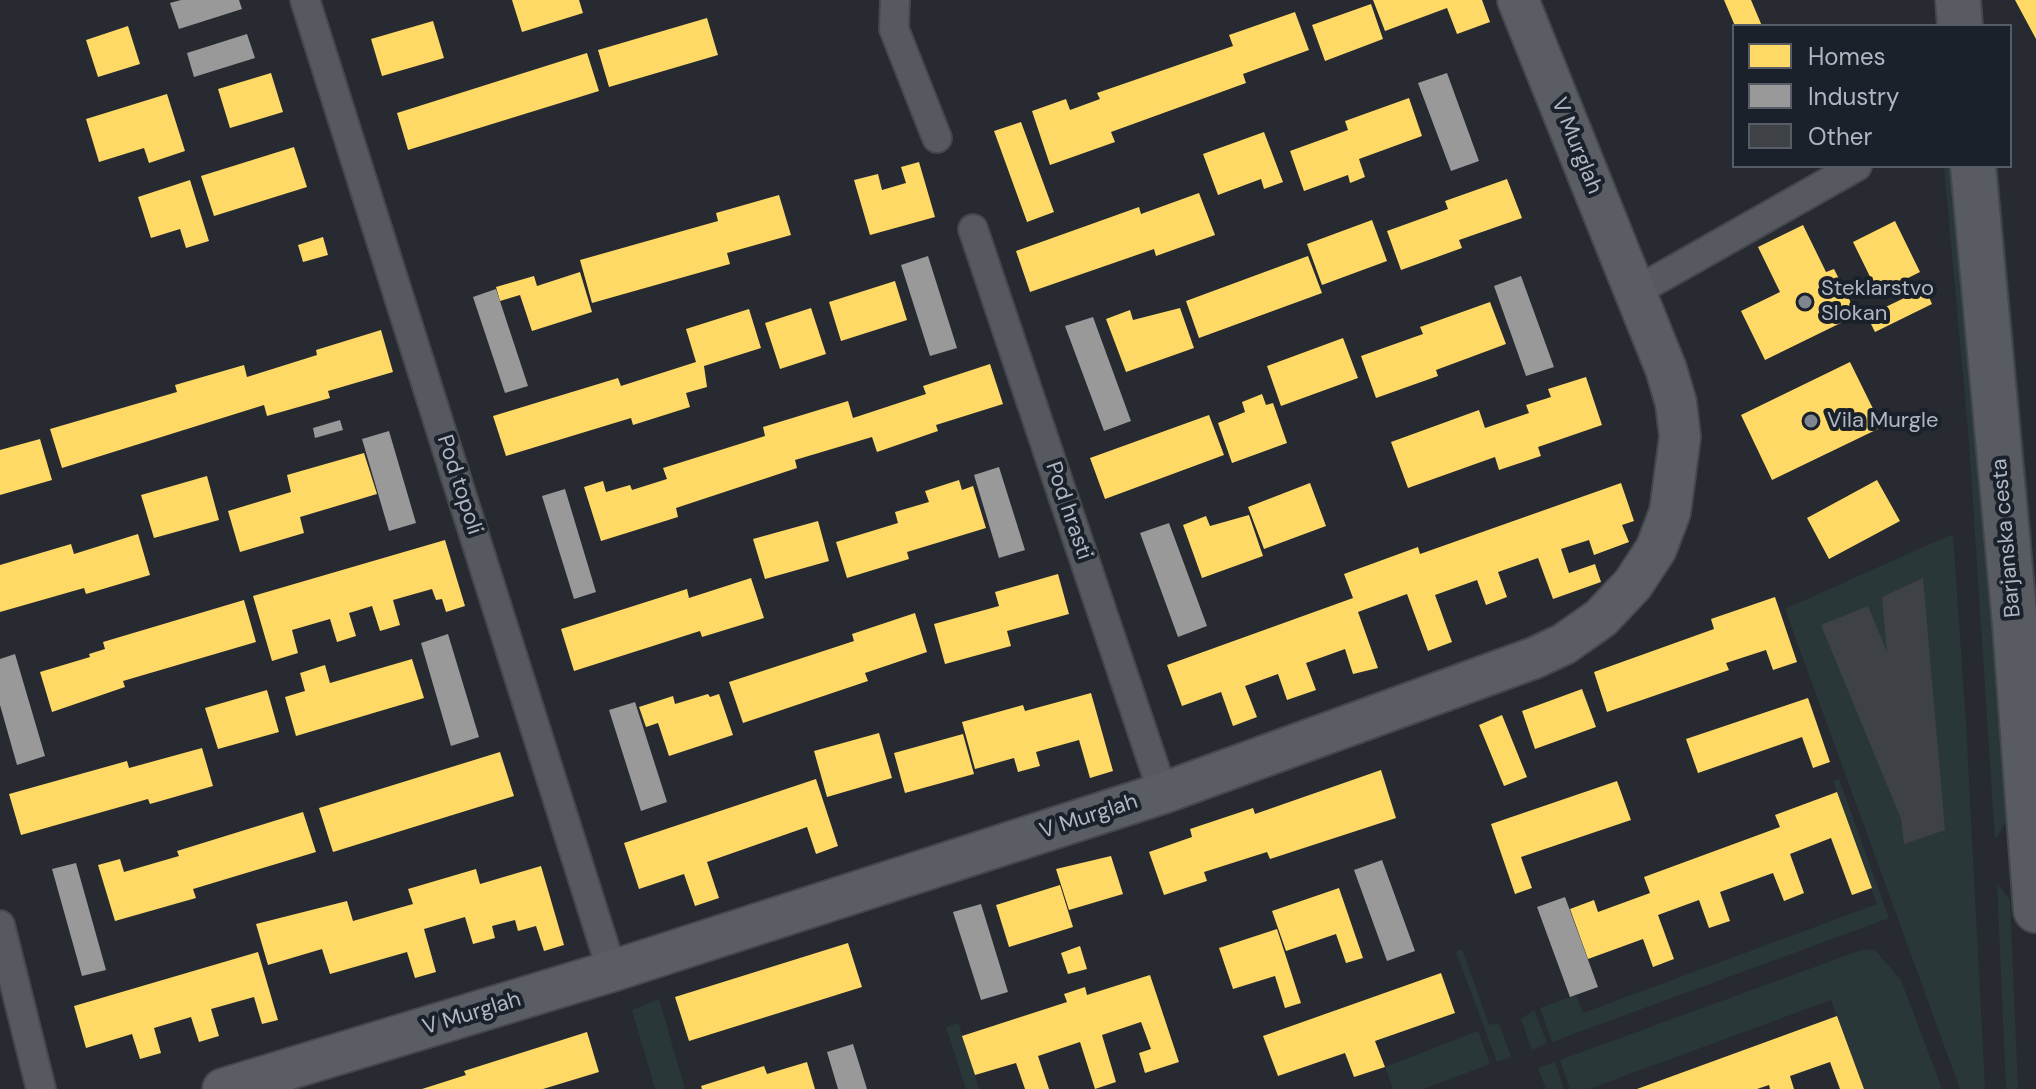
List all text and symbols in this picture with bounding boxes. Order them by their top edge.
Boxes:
legend [1732,24,2012,168]
text: Homes [1808,41,1886,72]
text: Industry [1808,81,1899,112]
street label: V Murglah [1545,94,1607,198]
text: Other [1808,121,1872,152]
place label: Steklarstvo Slokan [1821,276,1934,328]
marker: Steklarstvo Slokan [1796,293,1814,311]
place label: Vila Murgle [1827,408,1938,434]
marker: Vila Murgle [1802,412,1820,430]
street label: Pod topoli [431,432,487,538]
street label: Barjanska cesta [1987,457,2027,619]
street label: Pod hrasti [1039,458,1097,564]
street label: V Murglah [1037,789,1141,845]
street label: V Murglah [420,987,524,1041]

